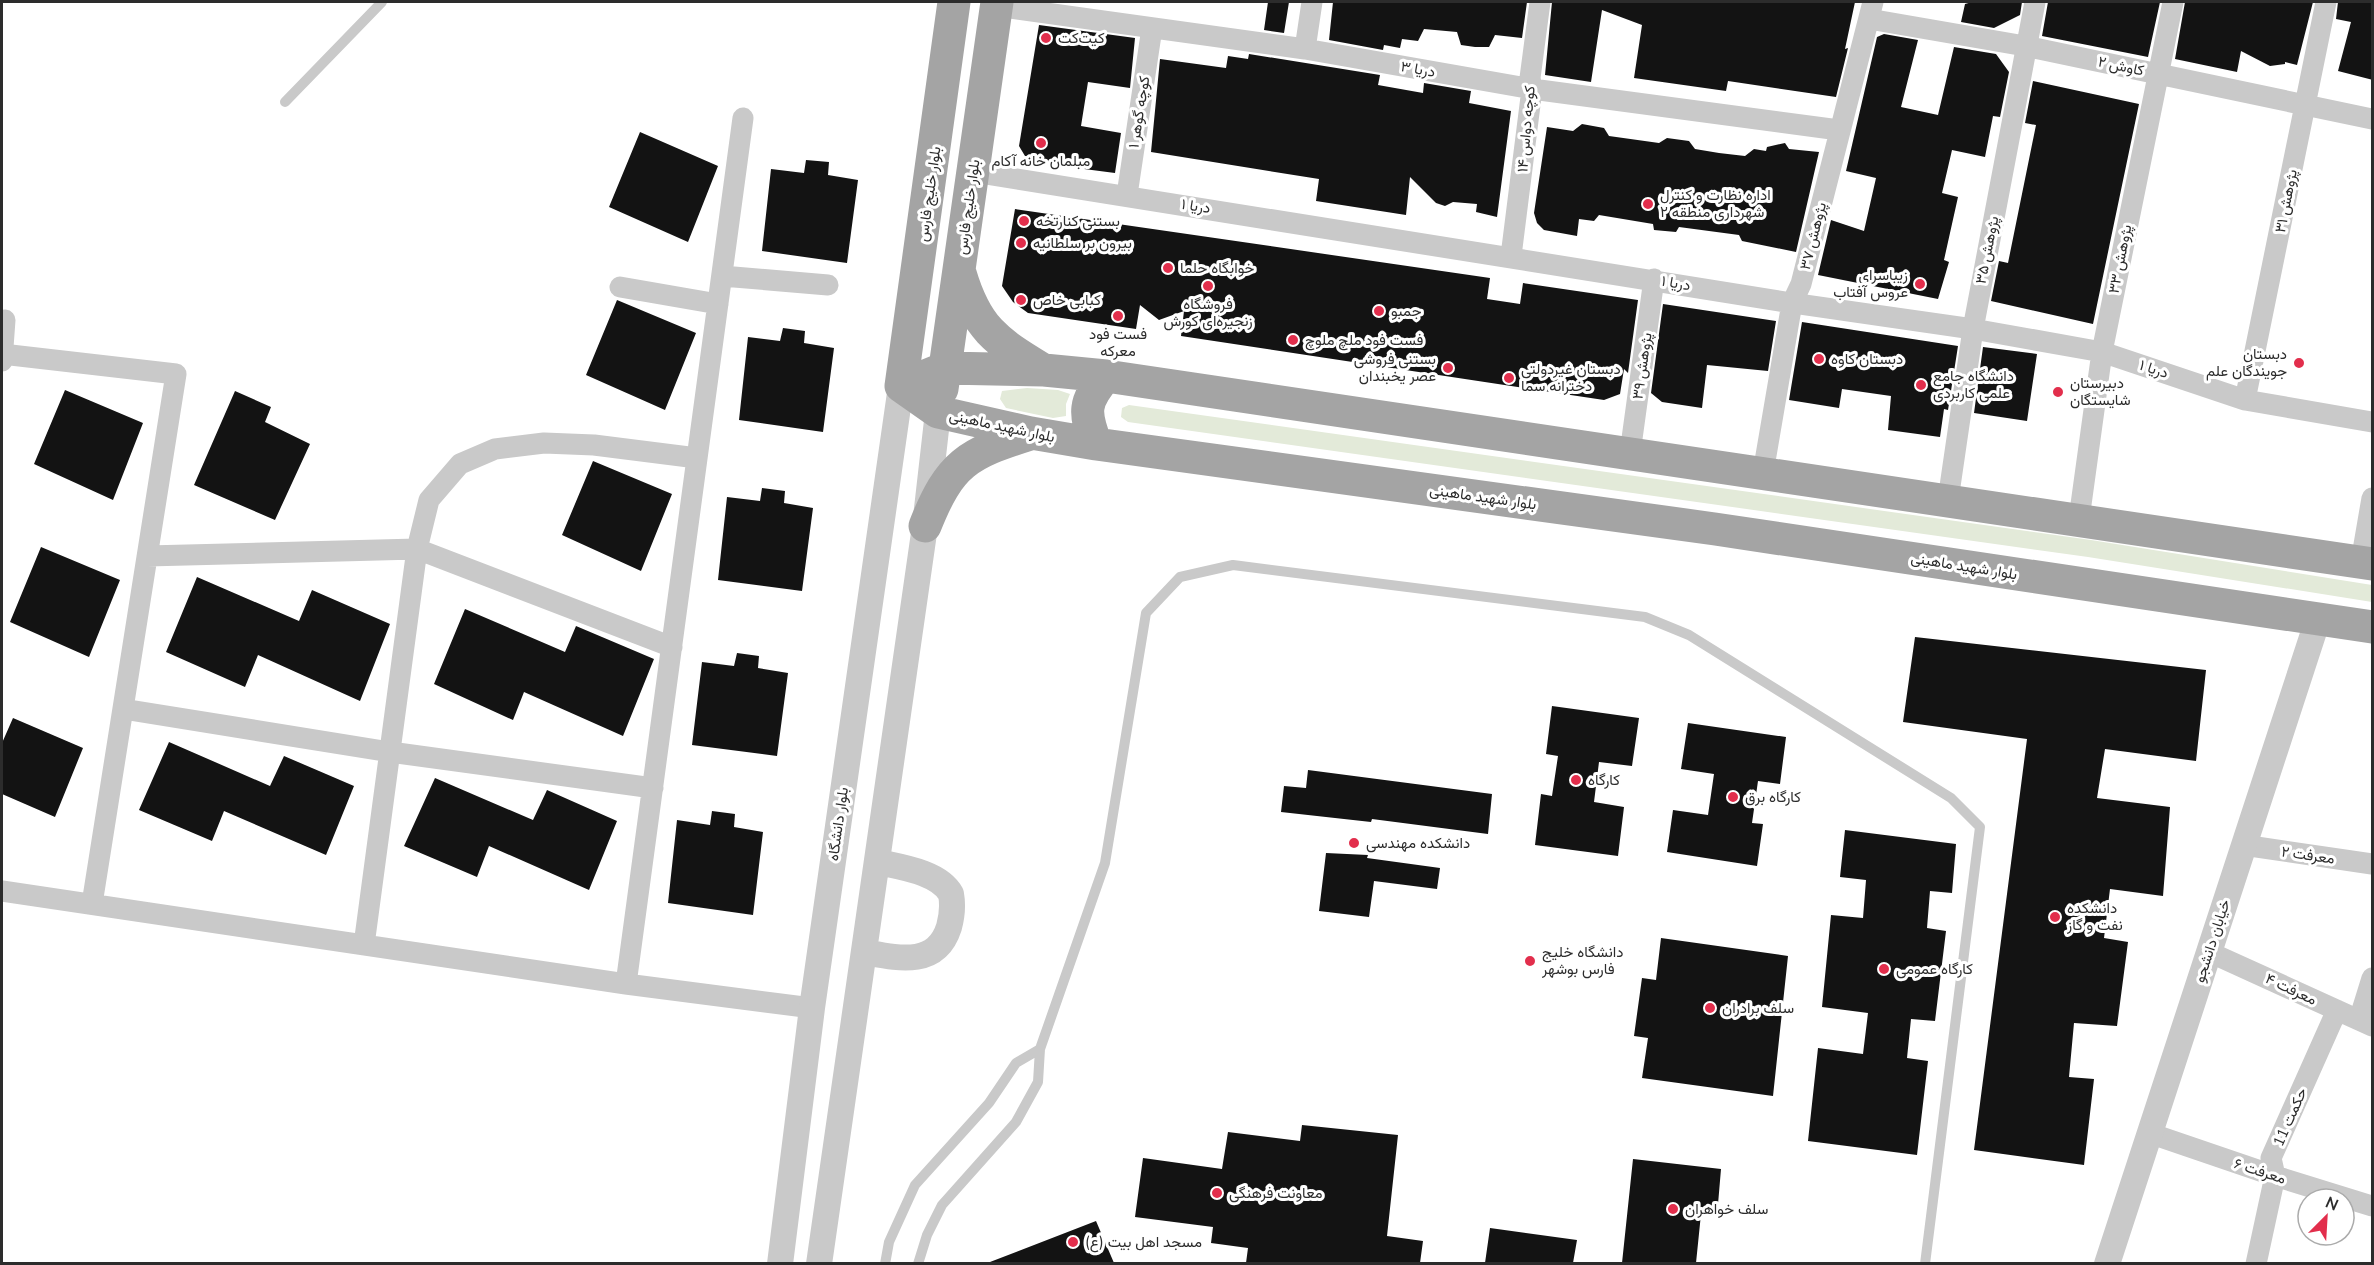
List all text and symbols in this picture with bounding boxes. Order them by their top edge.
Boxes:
place label: کیت‌کت [1058,28,1105,48]
marker: کیت‌کت [1039,31,1053,45]
street label: کاوش ۲ [2096,51,2146,81]
street label: دریا ۳ [1399,56,1437,82]
street label: کوچه گوهر ۱ [1123,74,1155,149]
street label: کوچه دواس ۱۴ [1512,85,1540,173]
marker: مبلمان خانه آکام [1034,136,1048,150]
street label: بلوار خلیج ‌فارس [912,145,947,243]
place label: مبلمان خانه آکام [992,151,1090,171]
street label: بلوار خلیج‌ فارس [951,158,986,256]
street label: پژوهش ۳۱ [2270,167,2302,235]
place label: اداره‌ نظارت و کنترل شهرداری منطقه ۲ [1660,185,1771,222]
street label: دریا ۱ [1180,194,1212,218]
marker: اداره‌ نظارت و کنترل شهرداری منطقه ۲ [1641,197,1655,211]
street label: پژوهش ۳۷ [1795,200,1831,272]
place label: بستنی کنارتخه [1036,211,1120,231]
marker: بستنی کنارتخه [1017,214,1031,228]
street label: پژوهش ۳۵ [1971,214,2003,286]
street label: پژوهش ۳۳ [2104,223,2136,295]
place label: بیرون بر سلطانیه [1033,233,1132,253]
marker: بیرون بر سلطانیه [1014,236,1028,250]
place label: خوابگاه حلما [1180,258,1254,278]
marker: خوابگاه حلما [1161,261,1175,275]
place label: زیباسرای عروس آفتاب [1833,265,1908,302]
street label: دریا ۱ [1660,271,1692,295]
marker: زیباسرای عروس آفتاب [1913,277,1927,291]
marker: فروشگاه زنجیره‌ای کورش [1201,279,1215,293]
place label: کبابی خاص [1033,290,1101,310]
marker: کبابی خاص [1014,293,1028,307]
place label: فروشگاه زنجیره‌ای کورش [1163,294,1253,331]
place label: جمبو [1391,301,1422,321]
marker: جمبو [1372,304,1386,318]
marker: فست فود معرکه [1111,309,1125,323]
place label: فست فود معرکه [1089,324,1147,361]
place label: فست فود ملچ ملوچ [1305,330,1423,351]
street label: پژوهش ۳۹ [1627,331,1657,401]
marker: فست فود ملچ ملوچ [1286,333,1300,347]
place label: دبستان جویندگان علم [2206,344,2287,381]
place label: بستنی فروشی عصر یخبندان [1354,349,1436,386]
place label: دبستان کاوه [1831,349,1903,369]
marker: دبستان کاوه [1812,352,1826,366]
street label: دریا ۱ [2137,355,2171,383]
marker: دبستان جویندگان علم [2292,356,2306,370]
place label: دبستان غیردولتی دخترانه سما [1521,359,1621,396]
marker: بستنی فروشی عصر یخبندان [1441,361,1455,375]
place label: دانشگاه جامع علمی کاربردی [1933,366,2014,403]
marker: دبستان غیردولتی دخترانه سما [1502,371,1516,385]
place label: دبیرستان شایستگان [2070,373,2131,410]
marker: دانشگاه جامع علمی کاربردی [1914,378,1928,392]
marker: دبیرستان شایستگان [2051,385,2065,399]
street label: بلوار شهید ماهینی [947,405,1057,447]
street label: بلوار شهید ماهینی [1428,480,1538,514]
street label: بلوار شهید ماهینی [1909,548,2019,584]
place label: کارگاه [1588,770,1620,790]
marker: کارگاه [1569,773,1583,787]
street label: بلوار دانشگاه [823,786,853,862]
place label: کارگاه برق [1745,787,1801,807]
marker: کارگاه برق [1726,790,1740,804]
place label: دانشکده مهندسی [1366,833,1470,853]
marker: دانشکده مهندسی [1347,836,1361,850]
street label: معرفت ۲ [2280,841,2336,869]
street label: خیابان دانشجو [2189,897,2235,985]
place label: دانشکده نفت و گاز [2066,898,2123,935]
marker: دانشکده نفت و گاز [2048,910,2062,924]
place label: دانشگاه خلیج فارس بوشهر [1541,942,1623,979]
marker: دانشگاه خلیج فارس بوشهر [1523,954,1537,968]
place label: کارگاه عمومی [1896,959,1973,979]
marker: کارگاه عمومی [1877,962,1891,976]
street label: معرفت ۴ [2262,968,2320,1010]
place label: سلف برادران [1722,998,1794,1018]
marker: سلف برادران [1703,1001,1717,1015]
street label: حکمت 11 [2268,1085,2312,1149]
street label: معرفت ۶ [2232,1153,2288,1189]
place label: معاونت فرهنگی [1229,1183,1323,1203]
marker: معاونت فرهنگی [1210,1186,1224,1200]
north arrow [2296,1187,2356,1247]
text: N [2322,1192,2342,1217]
place label: سلف خواهران [1685,1199,1769,1219]
marker: سلف خواهران [1666,1202,1680,1216]
place label: مسجد اهل بیت (ع) [1085,1232,1202,1253]
marker: مسجد اهل بیت (ع) [1066,1235,1080,1249]

